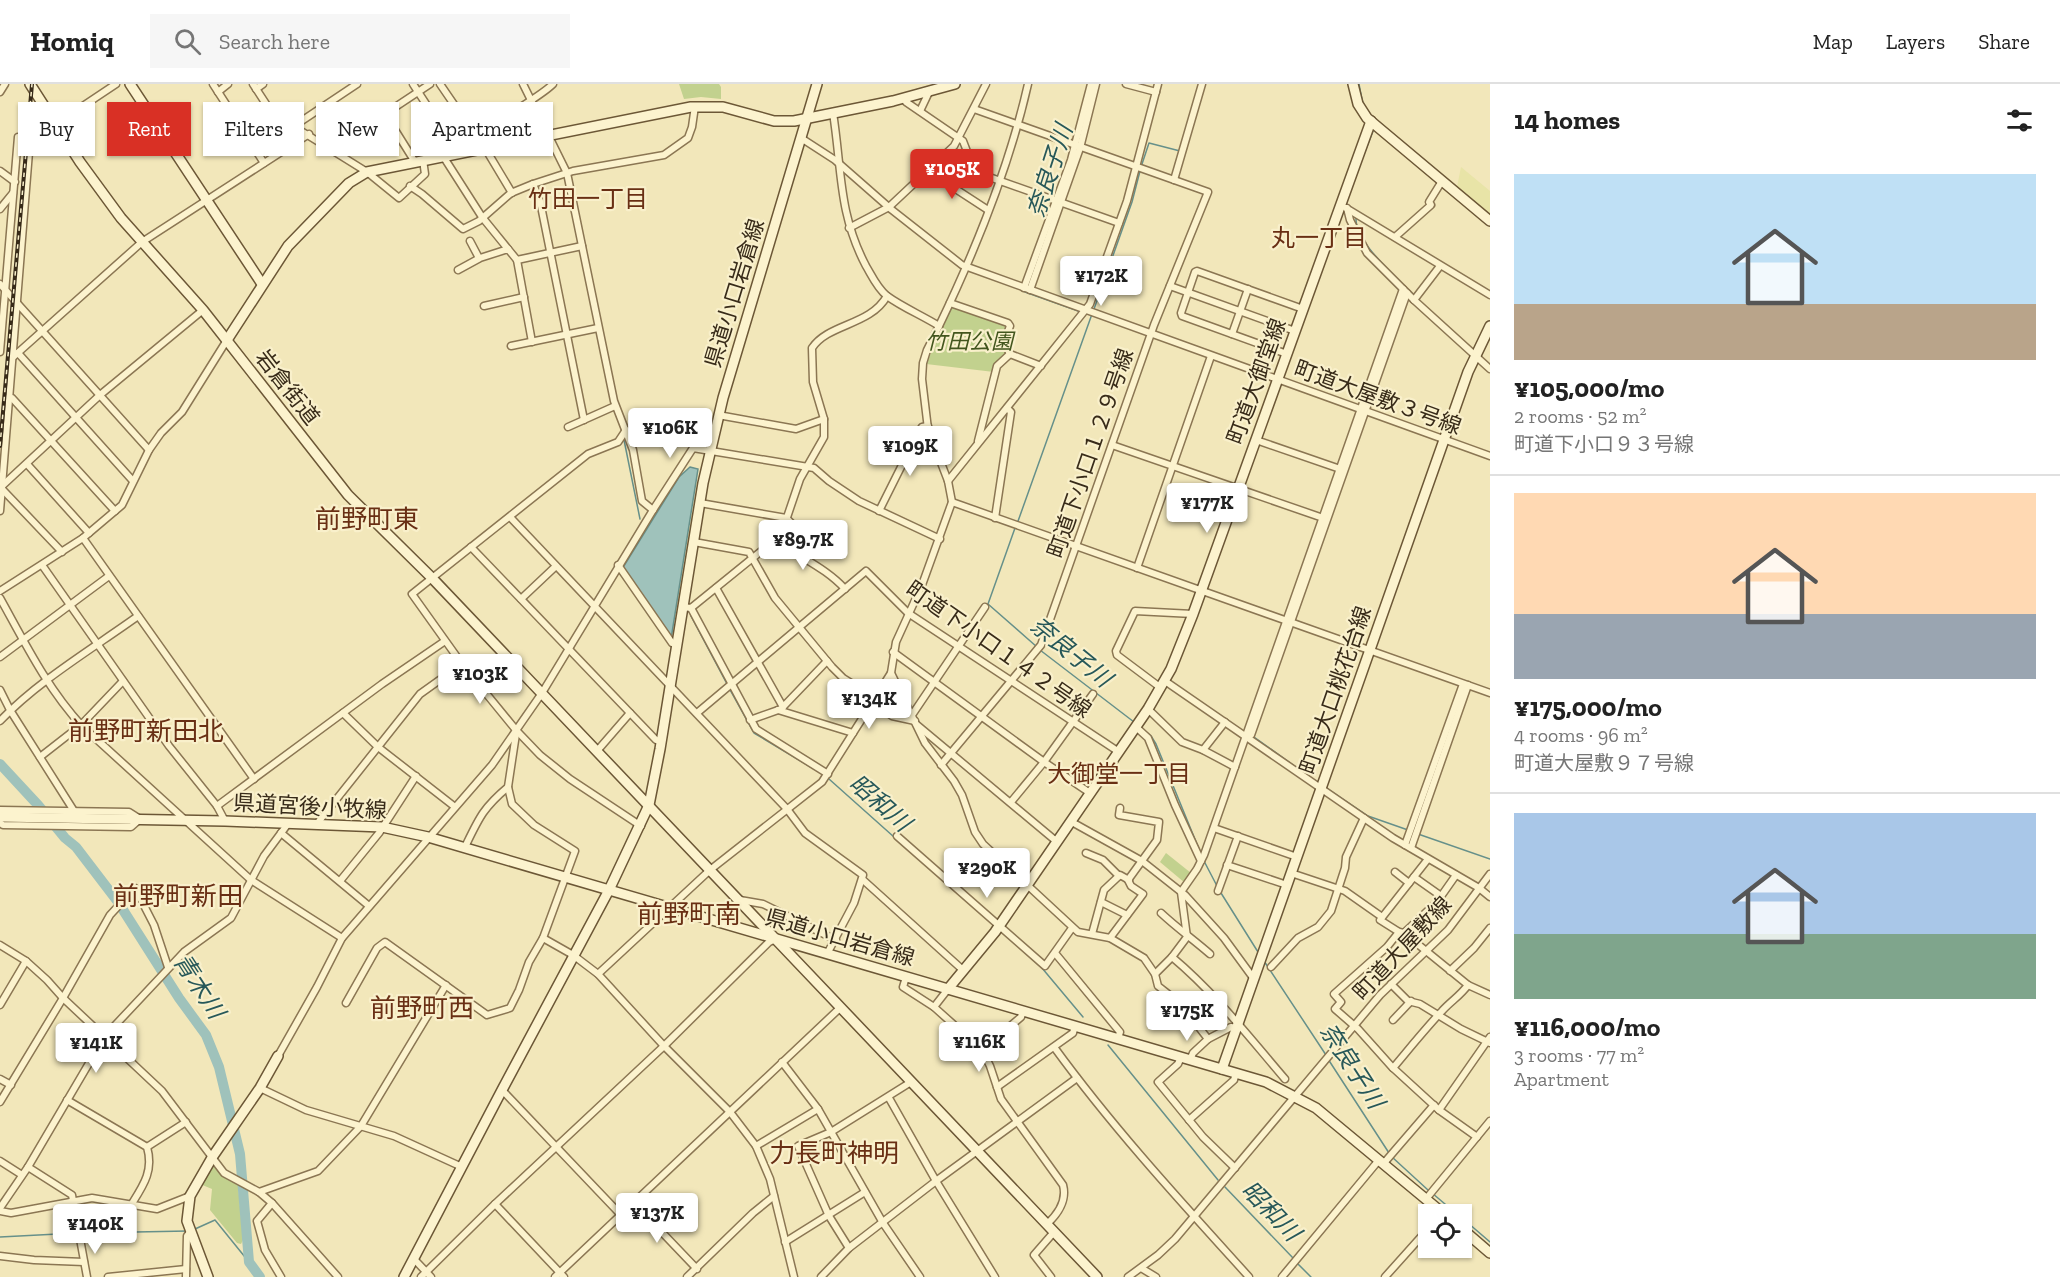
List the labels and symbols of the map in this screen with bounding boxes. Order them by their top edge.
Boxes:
water label: 奈良子川 [1021,118,1079,221]
pin: ¥105K [910,149,994,200]
district label: 竹田一丁目 [528,184,648,213]
street label: 県道小口岩倉線 [699,216,770,371]
district label: 丸一丁目 [1271,223,1367,252]
pin: ¥172K [1059,256,1143,307]
street label: 町道大御堂線 [1221,315,1292,448]
park label: 竹田公園 [925,328,1016,355]
street label: 岩倉街道 [250,344,325,430]
street label: 町道下小口１２９号線 [1042,345,1139,562]
street label: 町道大屋敷３号線 [1291,355,1465,440]
pin: ¥106K [628,408,712,459]
pin: ¥109K [868,426,952,477]
pin: ¥177K [1165,483,1249,534]
district label: 前野町東 [315,503,419,535]
pin: ¥89.7K [754,520,852,571]
street label: 町道下小口１４２号線 [901,575,1097,724]
street label: 町道大口桃花台線 [1294,603,1377,778]
water label: 奈良子川 [1025,610,1120,695]
pin: ¥103K [438,654,522,705]
pin: ¥134K [827,679,911,730]
district label: 前野町新田北 [68,715,224,747]
district label: 大御堂一丁目 [1047,759,1191,788]
water label: 昭和川 [844,768,919,839]
street label: 県道宮後小牧線 [232,789,388,824]
pin: ¥290K [945,848,1029,899]
district label: 前野町新田 [113,880,243,912]
street label: 町道大屋敷線 [1347,891,1457,1006]
district label: 前野町南 [637,898,741,930]
street label: 県道小口岩倉線 [762,903,918,972]
water label: 青木川 [168,948,233,1026]
pin: ¥175K [1145,991,1229,1042]
district label: 前野町西 [370,992,474,1024]
water label: 奈良子川 [1314,1018,1392,1116]
pin: ¥116K [937,1022,1021,1073]
pin: ¥141K [54,1023,138,1074]
district label: 力長町神明 [769,1137,899,1169]
water label: 昭和川 [1236,1175,1309,1249]
pin: ¥137K [615,1193,699,1244]
pin: ¥140K [53,1204,137,1255]

